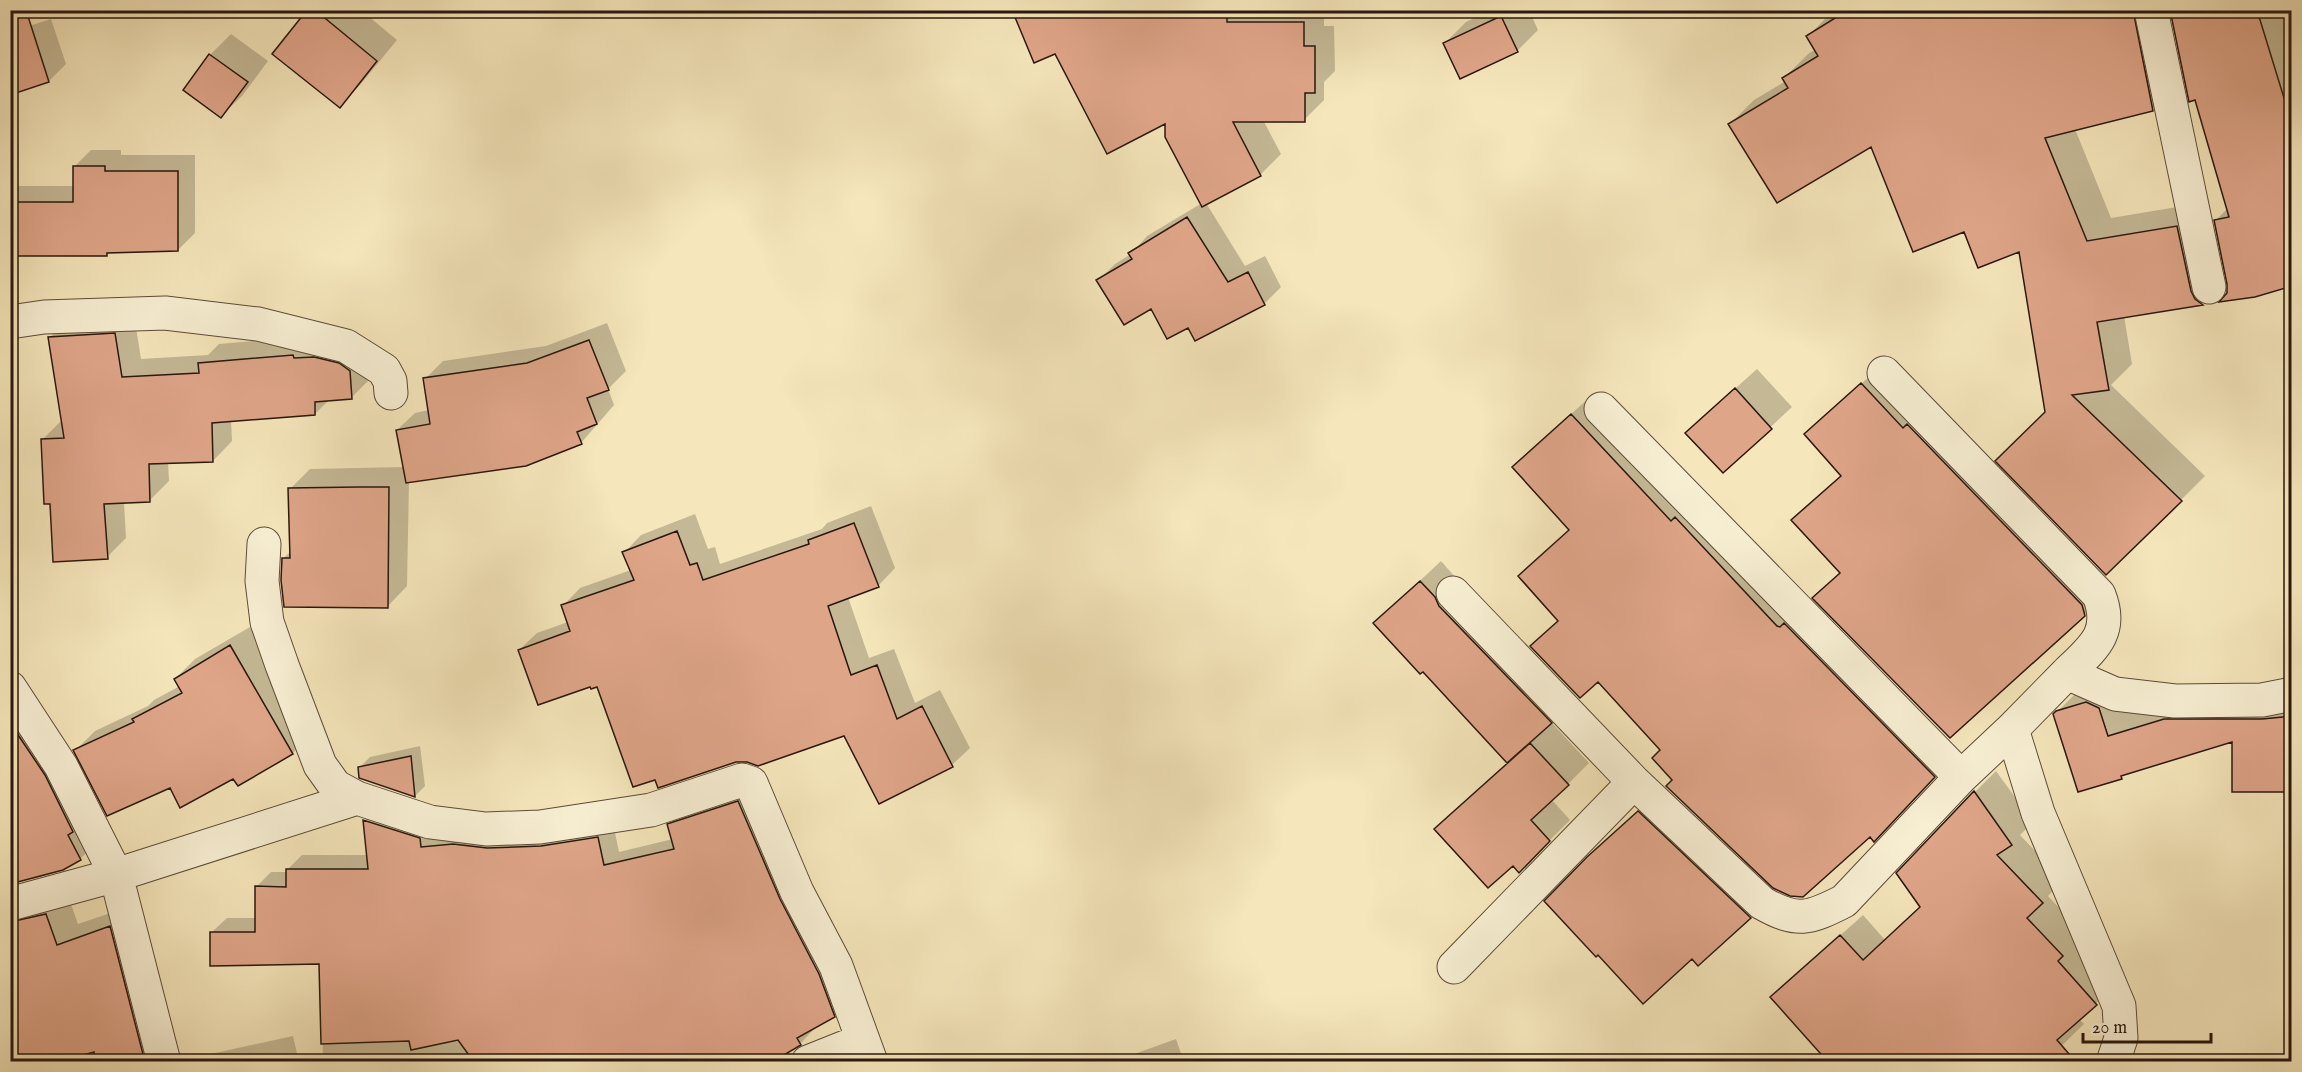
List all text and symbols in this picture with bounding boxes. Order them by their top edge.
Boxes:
scale bar [2083,1006,2210,1044]
text: 20 m [2092,1017,2127,1040]

